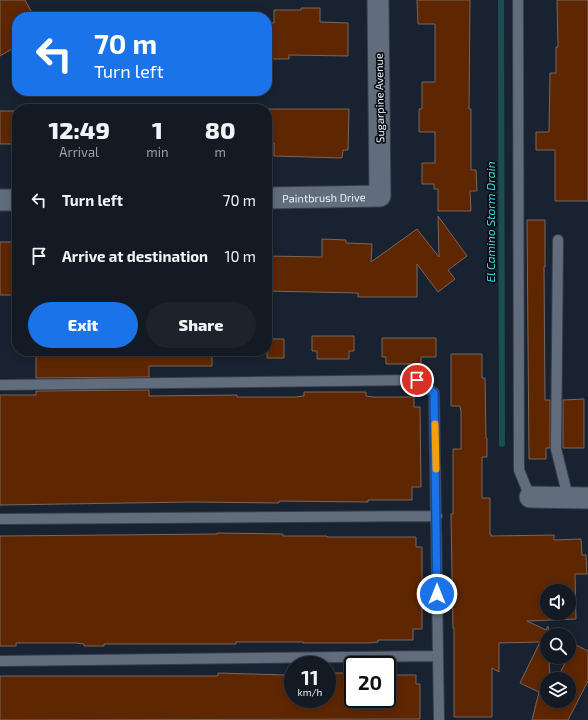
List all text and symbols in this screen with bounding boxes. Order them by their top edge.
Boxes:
text: 70 m [94,26,157,60]
icon: left [28,28,80,80]
street label: Sugarpine Avenue [372,53,386,143]
text: Turn left [94,60,164,82]
text: 12:49 [48,115,110,144]
text: 1 [152,115,163,144]
text: 80 [205,115,236,144]
text: Arrival [59,144,99,160]
text: min [146,144,168,160]
text: m [215,144,226,160]
water label: El Camino Storm Drain [483,161,497,283]
icon: left [28,189,50,211]
street label: Paintbrush Drive [282,190,366,204]
text: Turn left [62,191,123,209]
text: 70 m [223,191,256,209]
icon: arrive [28,245,50,267]
text: Arrive at destination [62,247,208,265]
text: 10 m [224,247,256,265]
button: Exit [28,302,138,348]
button: Share [146,302,256,348]
pin [400,363,434,397]
icon: arrive [406,369,428,391]
position arrow [416,573,458,615]
map controls [540,584,576,708]
button: sound [540,584,576,620]
button: search [540,628,576,664]
speed limit sign: 20 [344,656,396,708]
text: 11 [301,665,319,689]
button: layers [540,672,576,708]
text: km/h [298,686,322,698]

